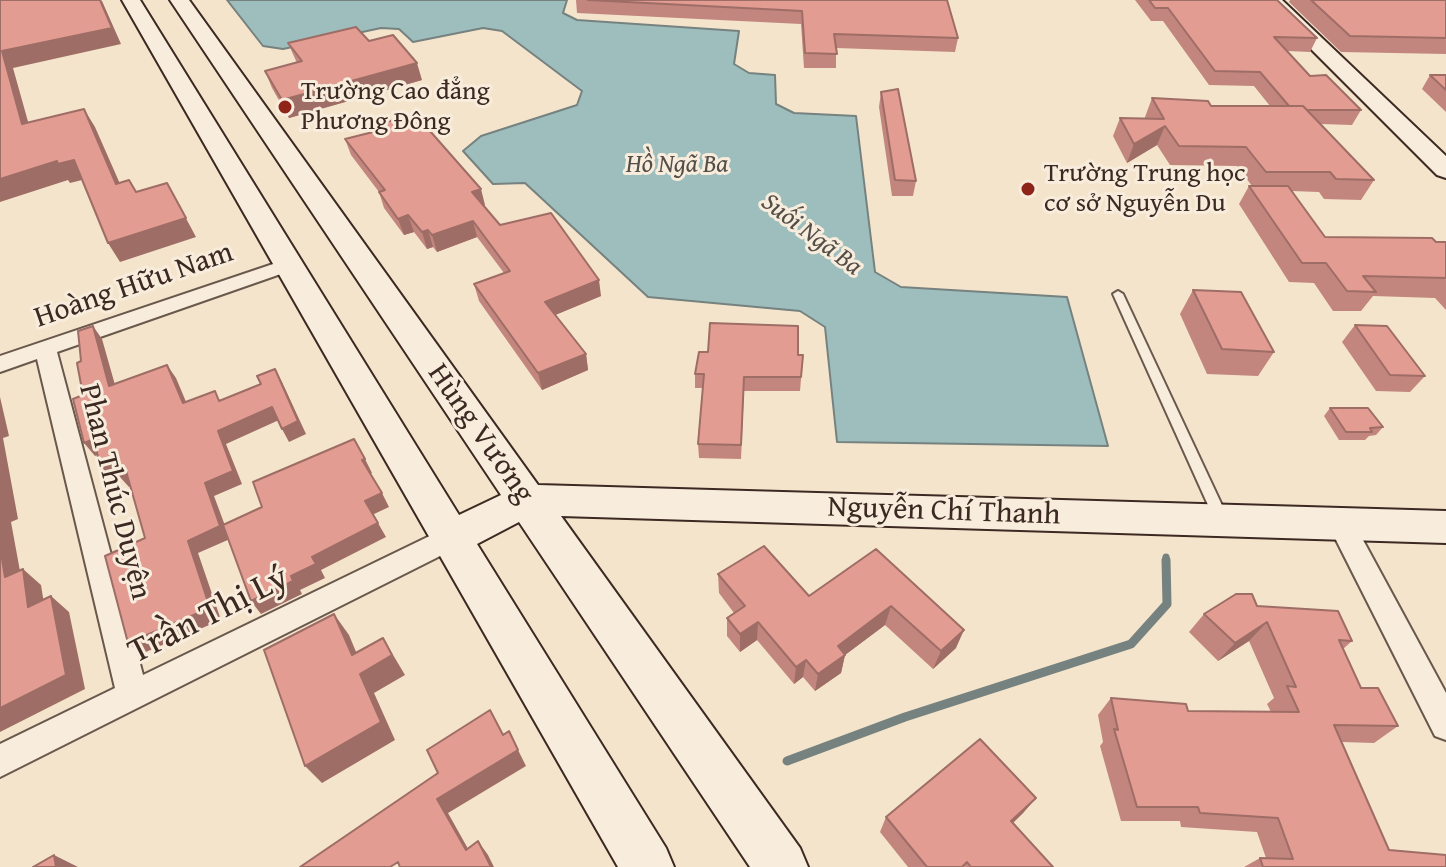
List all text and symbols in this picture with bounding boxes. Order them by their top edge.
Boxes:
place label: Trường Cao đẳng Phương Đông [301,76,490,138]
marker: Trường Cao đẳng Phương Đông [276,98,294,116]
water label: Hồ Ngã Ba [626,149,728,181]
place label: Trường Trung học cơ sở Nguyễn Du [1044,158,1245,220]
marker: Trường Trung học cơ sở Nguyễn Du [1019,180,1037,198]
water label: Suối Ngã Ba [754,187,868,283]
street label: Hoàng Hữu Nam [30,235,238,337]
street label: Hùng Vương [419,357,541,511]
street label: Phan Thúc Duyện [70,381,158,603]
street label: Nguyễn Chí Thanh [827,490,1061,534]
street label: Trần Thị Lý [122,557,296,675]

